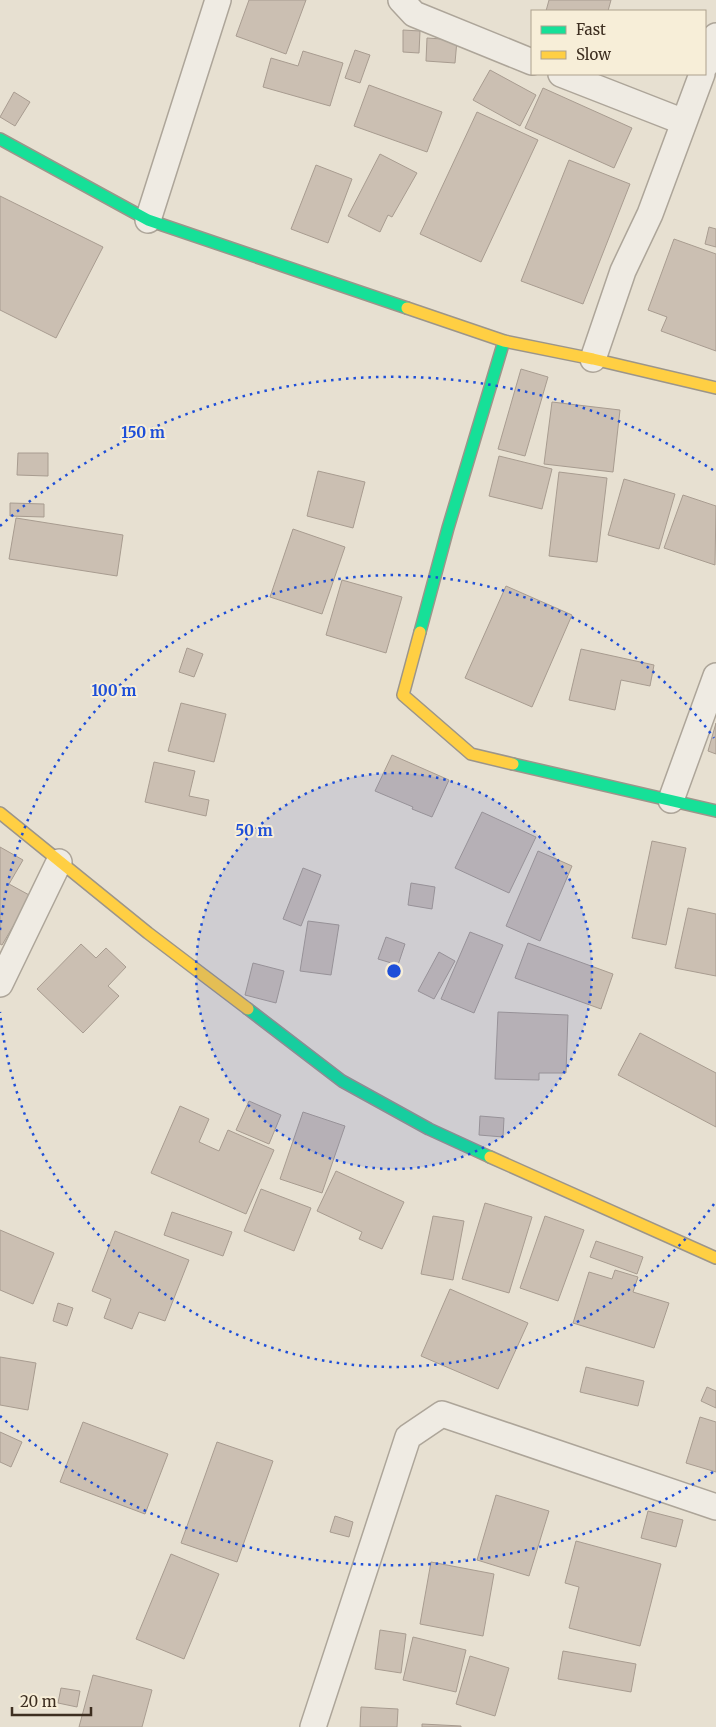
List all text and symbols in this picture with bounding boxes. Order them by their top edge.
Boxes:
legend [531,10,706,75]
text: Fast [576,20,606,39]
text: Slow [576,45,611,64]
text: 150 m [121,423,165,442]
text: 100 m [92,681,136,700]
text: 50 m [235,821,273,840]
centre of rings [385,962,403,980]
scale bar [12,1684,91,1716]
text: 20 m [20,1692,57,1711]

